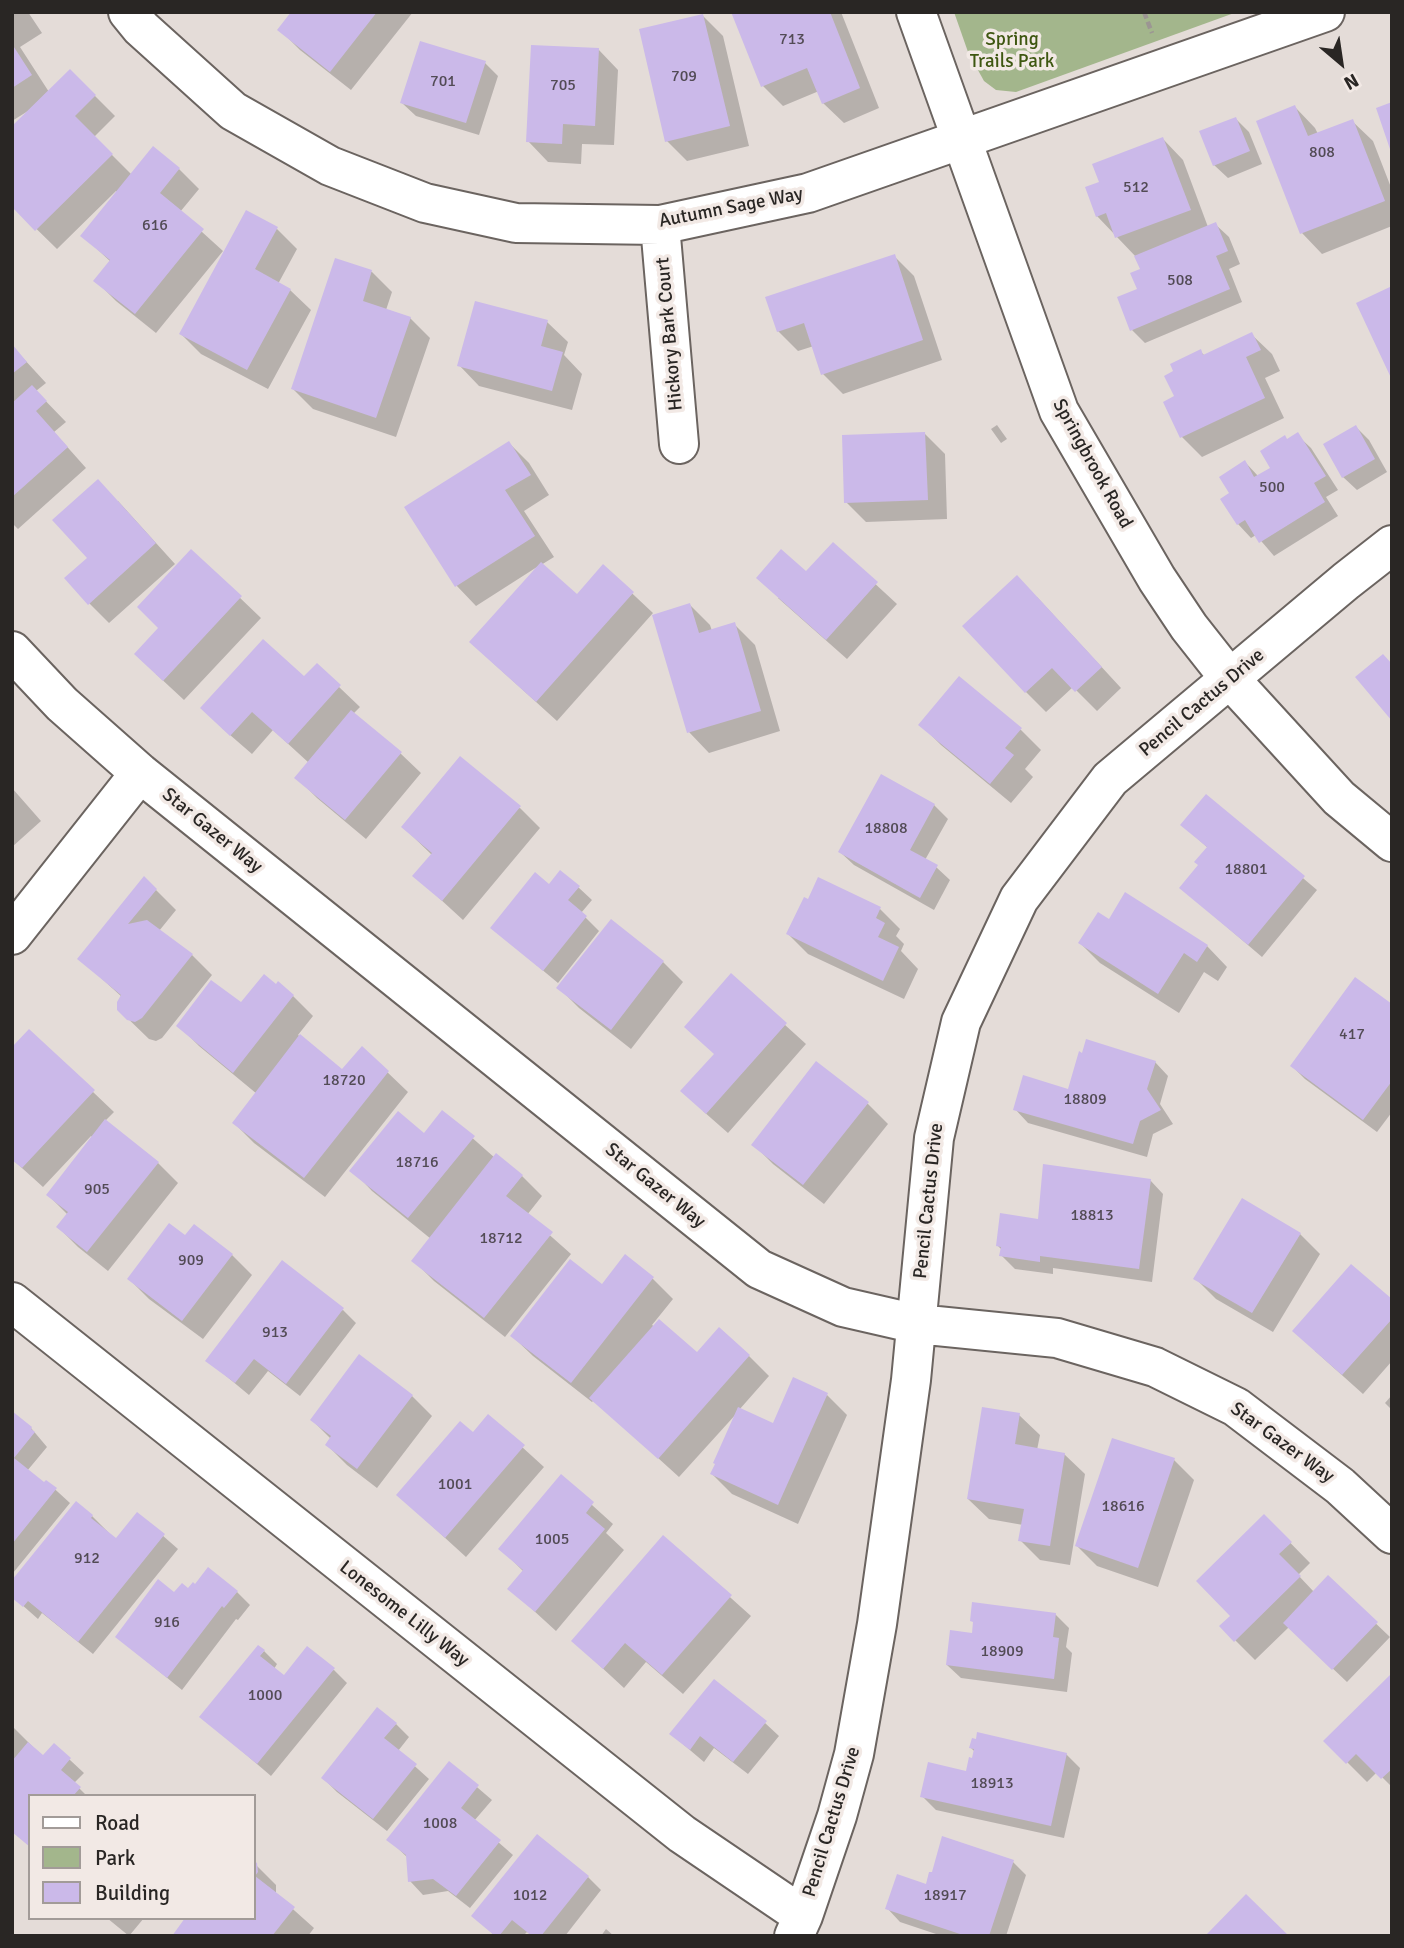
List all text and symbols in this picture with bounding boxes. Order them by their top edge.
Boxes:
north arrow [1306,28,1376,98]
park label: Spring Trails Park [970,29,1054,73]
house number: 713 [779,30,805,50]
house number: 709 [671,67,697,87]
text: N [1340,68,1363,95]
house number: 701 [430,72,456,92]
house number: 705 [550,76,576,96]
house number: 808 [1309,143,1335,163]
house number: 512 [1123,178,1149,198]
street label: Autumn Sage Way [657,183,805,233]
house number: 616 [142,216,168,236]
street label: Hickory Bark Court [652,256,688,412]
house number: 508 [1167,271,1193,291]
street label: Springbrook Road [1047,395,1137,533]
house number: 500 [1259,478,1285,498]
street label: Pencil Cactus Drive [1135,644,1269,762]
street label: Star Gazer Way [157,784,267,878]
house number: 18808 [864,819,908,839]
house number: 18801 [1224,860,1268,880]
house number: 417 [1339,1025,1365,1045]
house number: 18720 [322,1071,366,1091]
house number: 18809 [1063,1090,1107,1110]
street label: Pencil Cactus Drive [910,1122,948,1280]
street label: Star Gazer Way [600,1139,710,1233]
house number: 18716 [395,1153,439,1173]
house number: 905 [84,1180,110,1200]
house number: 18813 [1070,1206,1114,1226]
house number: 18712 [479,1229,523,1249]
house number: 909 [178,1251,204,1271]
house number: 913 [262,1323,288,1343]
street label: Star Gazer Way [1226,1398,1338,1488]
house number: 1001 [438,1475,472,1495]
house number: 18616 [1101,1497,1145,1517]
house number: 1005 [535,1530,569,1550]
house number: 912 [74,1549,100,1569]
street label: Lonesome Lilly Way [335,1556,473,1672]
house number: 916 [154,1613,180,1633]
house number: 18909 [980,1642,1024,1662]
house number: 1000 [248,1686,282,1706]
street label: Pencil Cactus Drive [798,1744,866,1900]
house number: 18913 [970,1774,1014,1794]
legend [28,1794,256,1920]
text: Road [95,1810,140,1836]
house number: 1008 [423,1814,457,1834]
text: Park [95,1845,135,1871]
text: Building [95,1880,170,1906]
house number: 1012 [513,1886,547,1906]
house number: 18917 [923,1886,967,1906]

